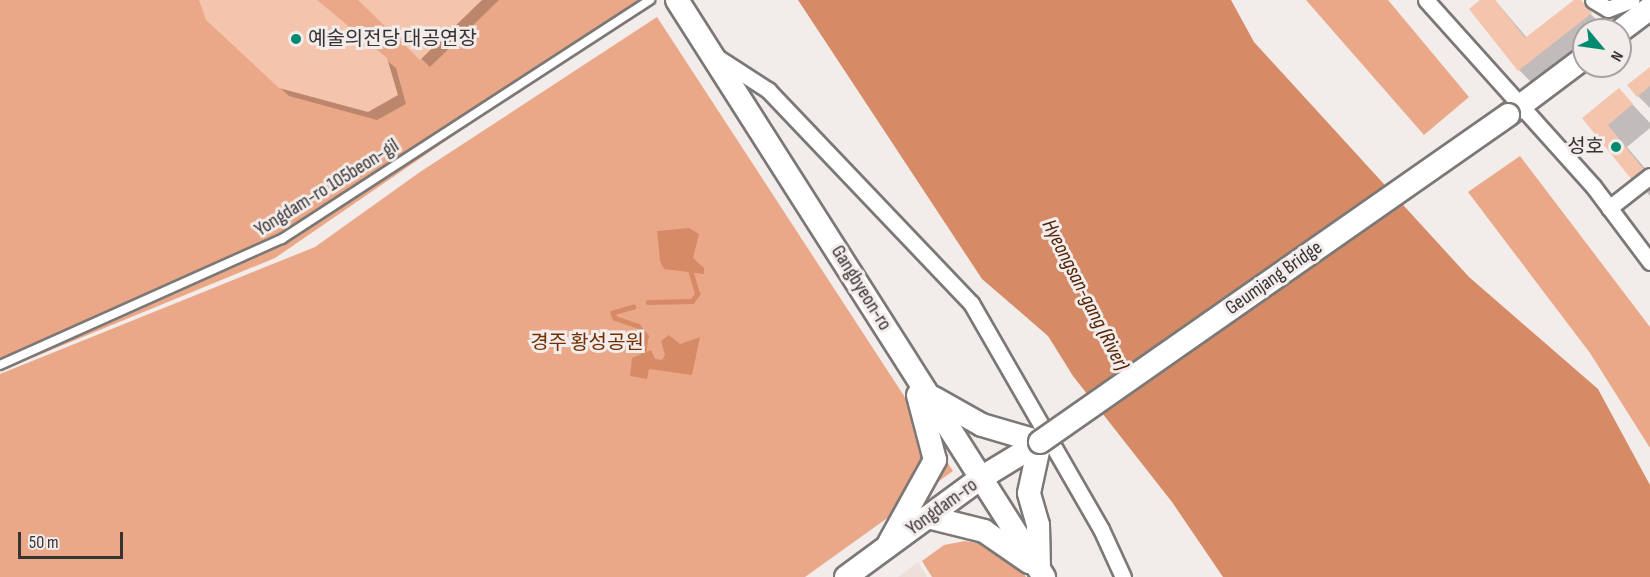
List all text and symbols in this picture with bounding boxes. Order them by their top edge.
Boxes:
north arrow [1572,18,1632,78]
place label: 예술의전당 대공연장 [308,27,477,51]
marker: 예술의전당 대공연장 [289,32,303,46]
text: N [1606,48,1627,64]
street label: Yongdam-ro 105beon-gil [250,134,404,242]
place label: 성호 [1567,135,1604,159]
marker: 성호 [1609,140,1623,154]
water label: Hyeongsan-gang (River) [1036,215,1134,375]
street label: Geumjang Bridge [1221,236,1327,320]
street label: Gangbyeon-ro [825,241,897,335]
park label: 경주 황성공원 [530,331,644,355]
street label: Yongdam-ro [902,473,982,541]
scale bar [21,520,126,558]
text: 50 m [29,532,59,553]

